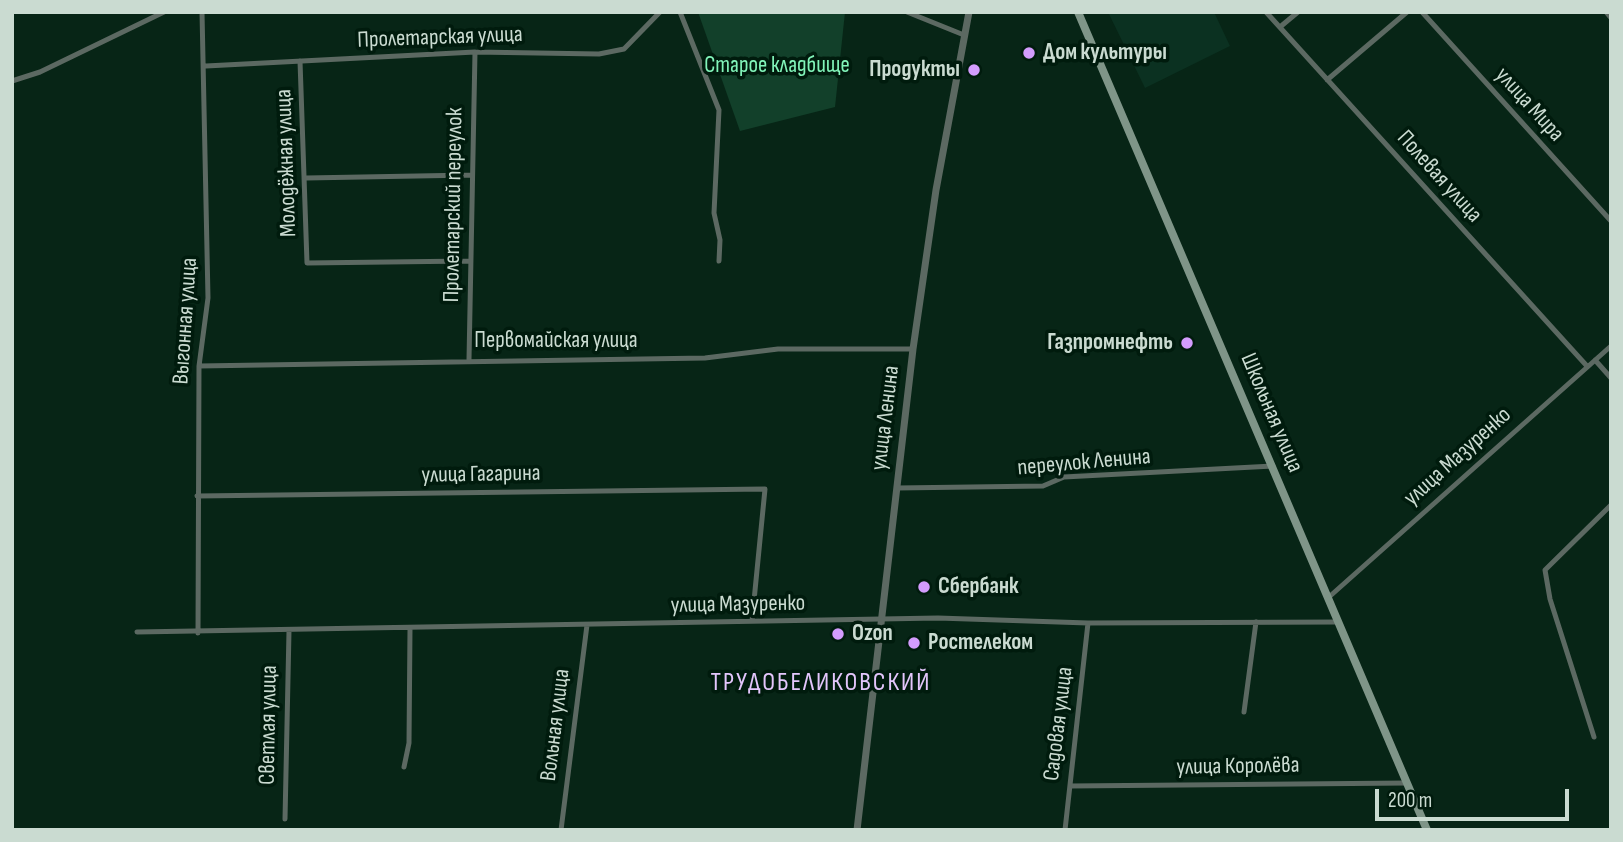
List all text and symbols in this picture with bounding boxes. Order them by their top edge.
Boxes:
street label: Пролетарская улица [357,21,523,55]
place label: Дом культуры [1043,39,1167,67]
marker: Дом культуры [1021,45,1037,61]
park label: Старое кладбище [704,52,850,80]
place label: Продукты [869,56,960,84]
marker: Продукты [966,62,982,78]
street label: улица Мира [1489,62,1569,148]
street label: Молодёжная улица [271,89,303,237]
street label: Пролетарский переулок [439,107,469,303]
street label: Полевая улица [1390,125,1488,229]
street label: Выгонная улица [168,257,204,385]
street label: Первомайская улица [474,327,638,355]
place label: Газпромнефть [1047,329,1173,357]
marker: Газпромнефть [1179,335,1195,351]
street label: Школьная улица [1234,349,1308,477]
street label: улица Ленина [866,364,906,472]
street label: улица Мазуренко [1399,402,1517,512]
street label: переулок Ленина [1016,443,1152,483]
street label: улица Гагарина [421,460,541,490]
place label: Сбербанк [938,573,1019,601]
marker: Сбербанк [916,579,932,595]
street label: улица Мазуренко [670,590,806,620]
place label: Ozon [852,620,893,648]
marker: Ozon [830,626,846,642]
place label: Ростелеком [928,629,1033,657]
marker: Ростелеком [906,635,922,651]
street label: Светлая улица [254,665,284,785]
street label: Садовая улица [1038,665,1080,783]
street label: Вольная улица [535,667,577,783]
district label: ТРУДОБЕЛИКОВСКИЙ [713,667,929,699]
street label: улица Королёва [1176,752,1300,782]
scale bar [1378,776,1572,820]
text: 200 m [1388,788,1432,813]

